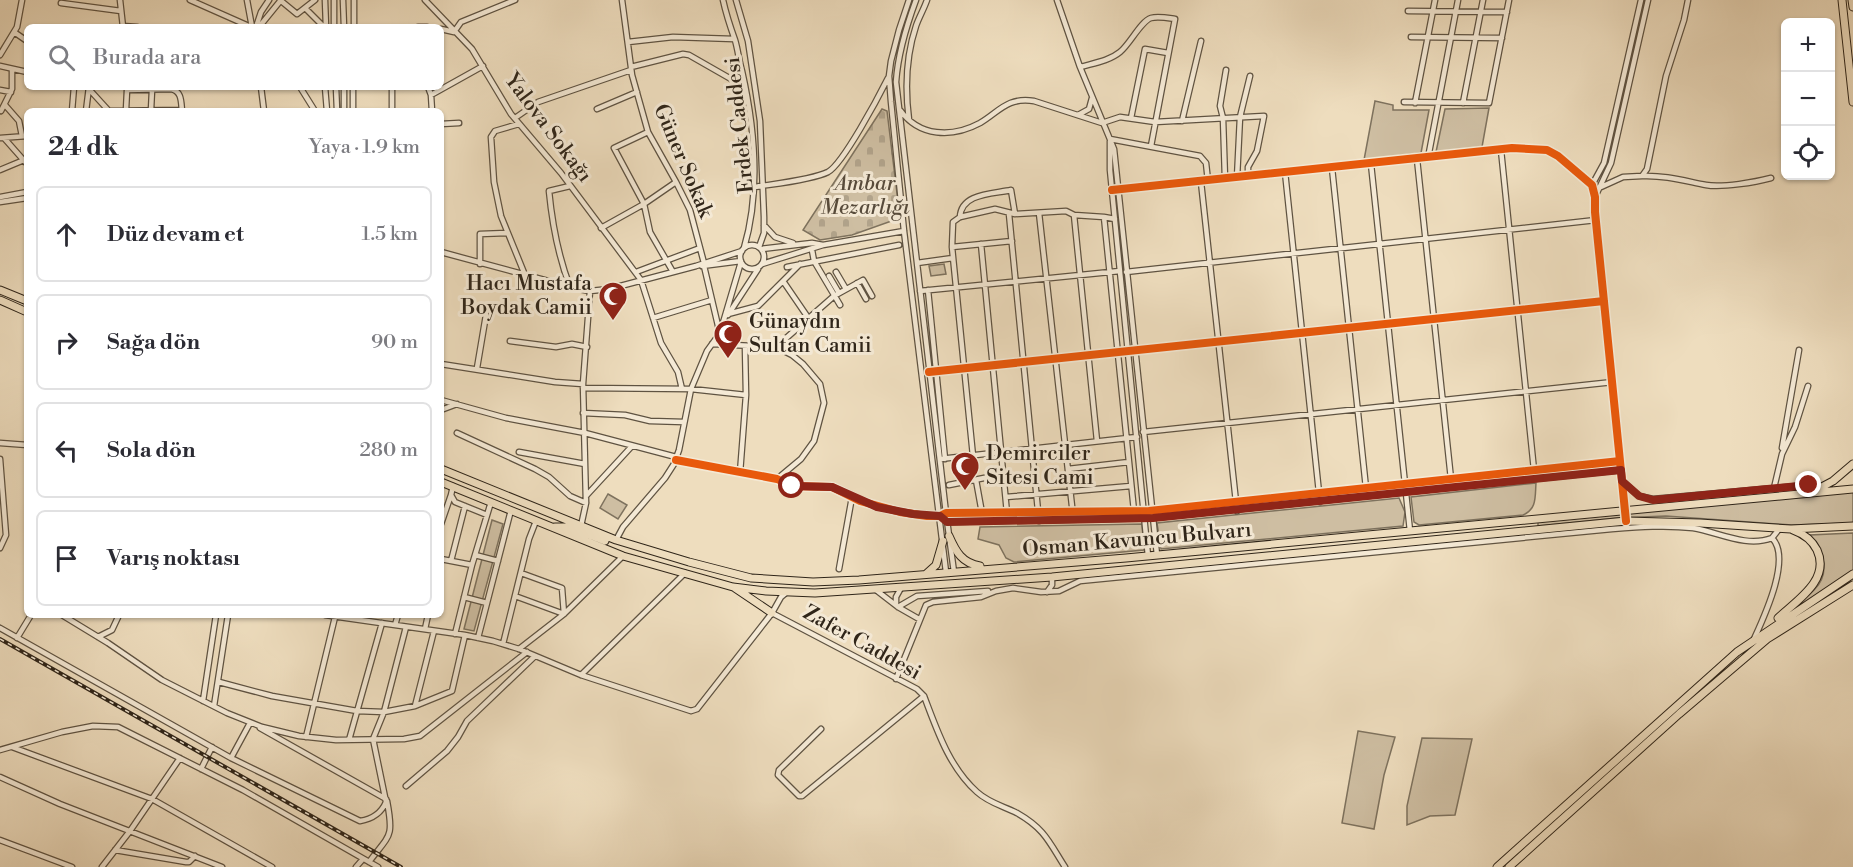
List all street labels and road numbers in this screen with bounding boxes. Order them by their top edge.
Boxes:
street label: Erdek Caddesi [720,56,760,194]
street label: Yalova Sokağı [498,67,598,188]
street label: Güner Sokak [647,100,719,223]
street label: Osman Kavuncu Bulvarı [1021,517,1253,563]
street label: Zafer Caddesi [798,600,926,686]

